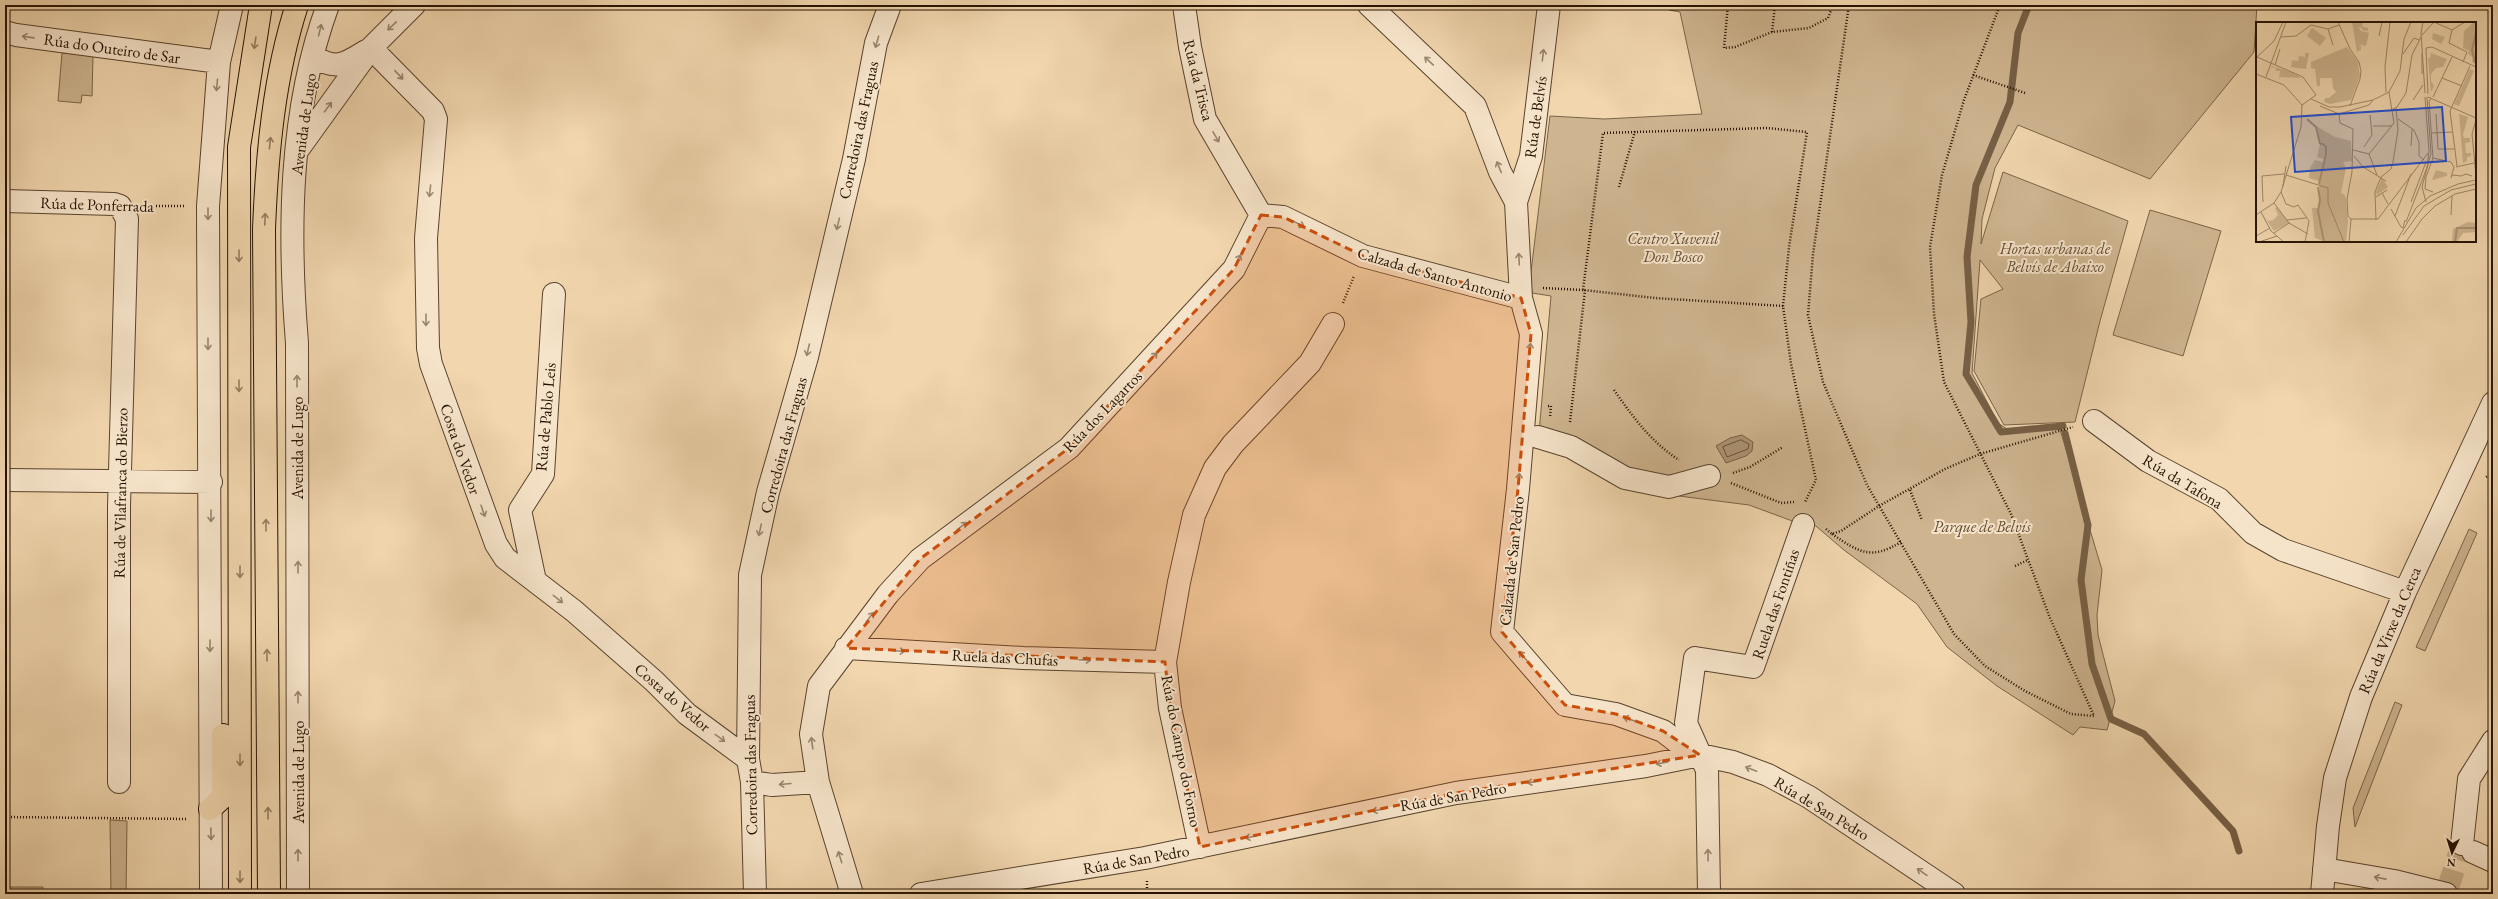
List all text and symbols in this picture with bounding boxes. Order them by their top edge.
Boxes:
one-way arrow [387,21,397,31]
inset map [2256,22,2476,242]
one-way arrow [317,24,324,37]
street label: Rúa do Outeiro de Sar [42,29,182,69]
one-way arrow [22,33,35,41]
one-way arrow [873,35,880,48]
one-way arrow [251,36,259,49]
street label: Rúa da Trisca [1178,37,1219,124]
one-way arrow [1539,49,1547,62]
one-way arrow [1424,56,1434,66]
street label: Corredoira das Fraguas [834,59,883,201]
one-way arrow [394,70,403,80]
street label: Avenida de Lugo [286,72,321,178]
street label: Rúa de Belvís [1519,75,1552,159]
one-way arrow [214,78,221,91]
one-way arrow [324,102,332,113]
one-way arrow [1213,131,1221,143]
one-way arrow [266,137,274,150]
one-way arrow [1494,162,1502,174]
one-way arrow [426,184,434,197]
street label: Rúa de Ponferrada [40,192,155,217]
one-way arrow [204,207,212,220]
one-way arrow [261,213,268,226]
one-way arrow [834,217,842,230]
one-way arrow [1292,221,1304,228]
park label: Centro Xuvenil Don Bosco [1627,228,1719,267]
park label: Hortas urbanas de Belvís de Abaixo [1999,238,2111,277]
street label: Calzada de Santo Antonio [1355,242,1515,307]
one-way arrow [235,249,243,262]
one-way arrow [1515,253,1522,266]
one-way arrow [1235,254,1242,266]
one-way arrow [422,313,430,326]
one-way arrow [204,337,212,350]
one-way arrow [804,343,812,356]
one-way arrow [1526,343,1533,356]
one-way arrow [1148,352,1157,362]
street label: Rúa de Pablo Leis [530,362,561,472]
street label: Rúa dos Lagartos [1058,366,1147,457]
street label: Corredoira das Fraguas [755,374,812,516]
one-way arrow [293,375,301,388]
one-way arrow [235,379,243,392]
street label: Avenida de Lugo [287,396,308,501]
street label: Costa do Vedor [435,401,486,498]
street label: Rúa de Vilafranca do Bierzo [109,407,132,579]
street label: Rúa da Tafona [2139,449,2227,514]
one-way arrow [1516,473,1523,486]
street label: Calzada de San Pedro [1494,495,1529,627]
one-way arrow [480,505,487,518]
one-way arrow [207,509,215,522]
park label: Parque de Belvís [1933,516,2031,538]
one-way arrow [262,519,270,532]
one-way arrow [957,522,968,531]
one-way arrow [756,523,764,536]
street label: Ruela das Fontiñas [1747,546,1804,662]
one-way arrow [294,561,302,574]
street label: Rúa da Virxe da Cerca [2353,563,2426,697]
one-way arrow [236,565,244,578]
one-way arrow [553,595,564,603]
one-way arrow [866,612,875,623]
one-way arrow [206,639,214,652]
street label: Ruela das Chufas [951,644,1059,671]
one-way arrow [892,648,905,655]
one-way arrow [263,649,271,662]
one-way arrow [1518,651,1527,661]
one-way arrow [1078,656,1091,664]
street label: Costa do Vedor [630,658,716,737]
street label: Rúa do Campo do Forno [1156,673,1207,829]
one-way arrow [294,691,302,704]
street label: Corredoira das Fraguas [739,695,762,835]
one-way arrow [1622,715,1635,722]
street label: Avenida de Lugo [288,720,309,825]
one-way arrow [714,734,725,743]
one-way arrow [808,737,816,750]
one-way arrow [236,753,244,766]
one-way arrow [1656,759,1669,767]
one-way arrow [1746,764,1758,772]
street label: Rúa de San Pedro [1770,772,1873,845]
street label: Rúa de San Pedro [1398,777,1508,816]
one-way arrow [1527,778,1540,786]
one-way arrow [779,781,792,788]
one-way arrow [1372,806,1385,814]
one-way arrow [264,807,272,820]
one-way arrow [207,827,215,840]
one-way arrow [1244,833,1257,841]
north arrow [2432,833,2472,873]
street label: Rúa de San Pedro [1081,840,1191,879]
one-way arrow [294,849,302,862]
one-way arrow [1705,849,1712,862]
one-way arrow [836,850,843,863]
text: N [2446,856,2456,870]
one-way arrow [1917,868,1928,876]
one-way arrow [236,870,244,883]
one-way arrow [2374,874,2387,882]

